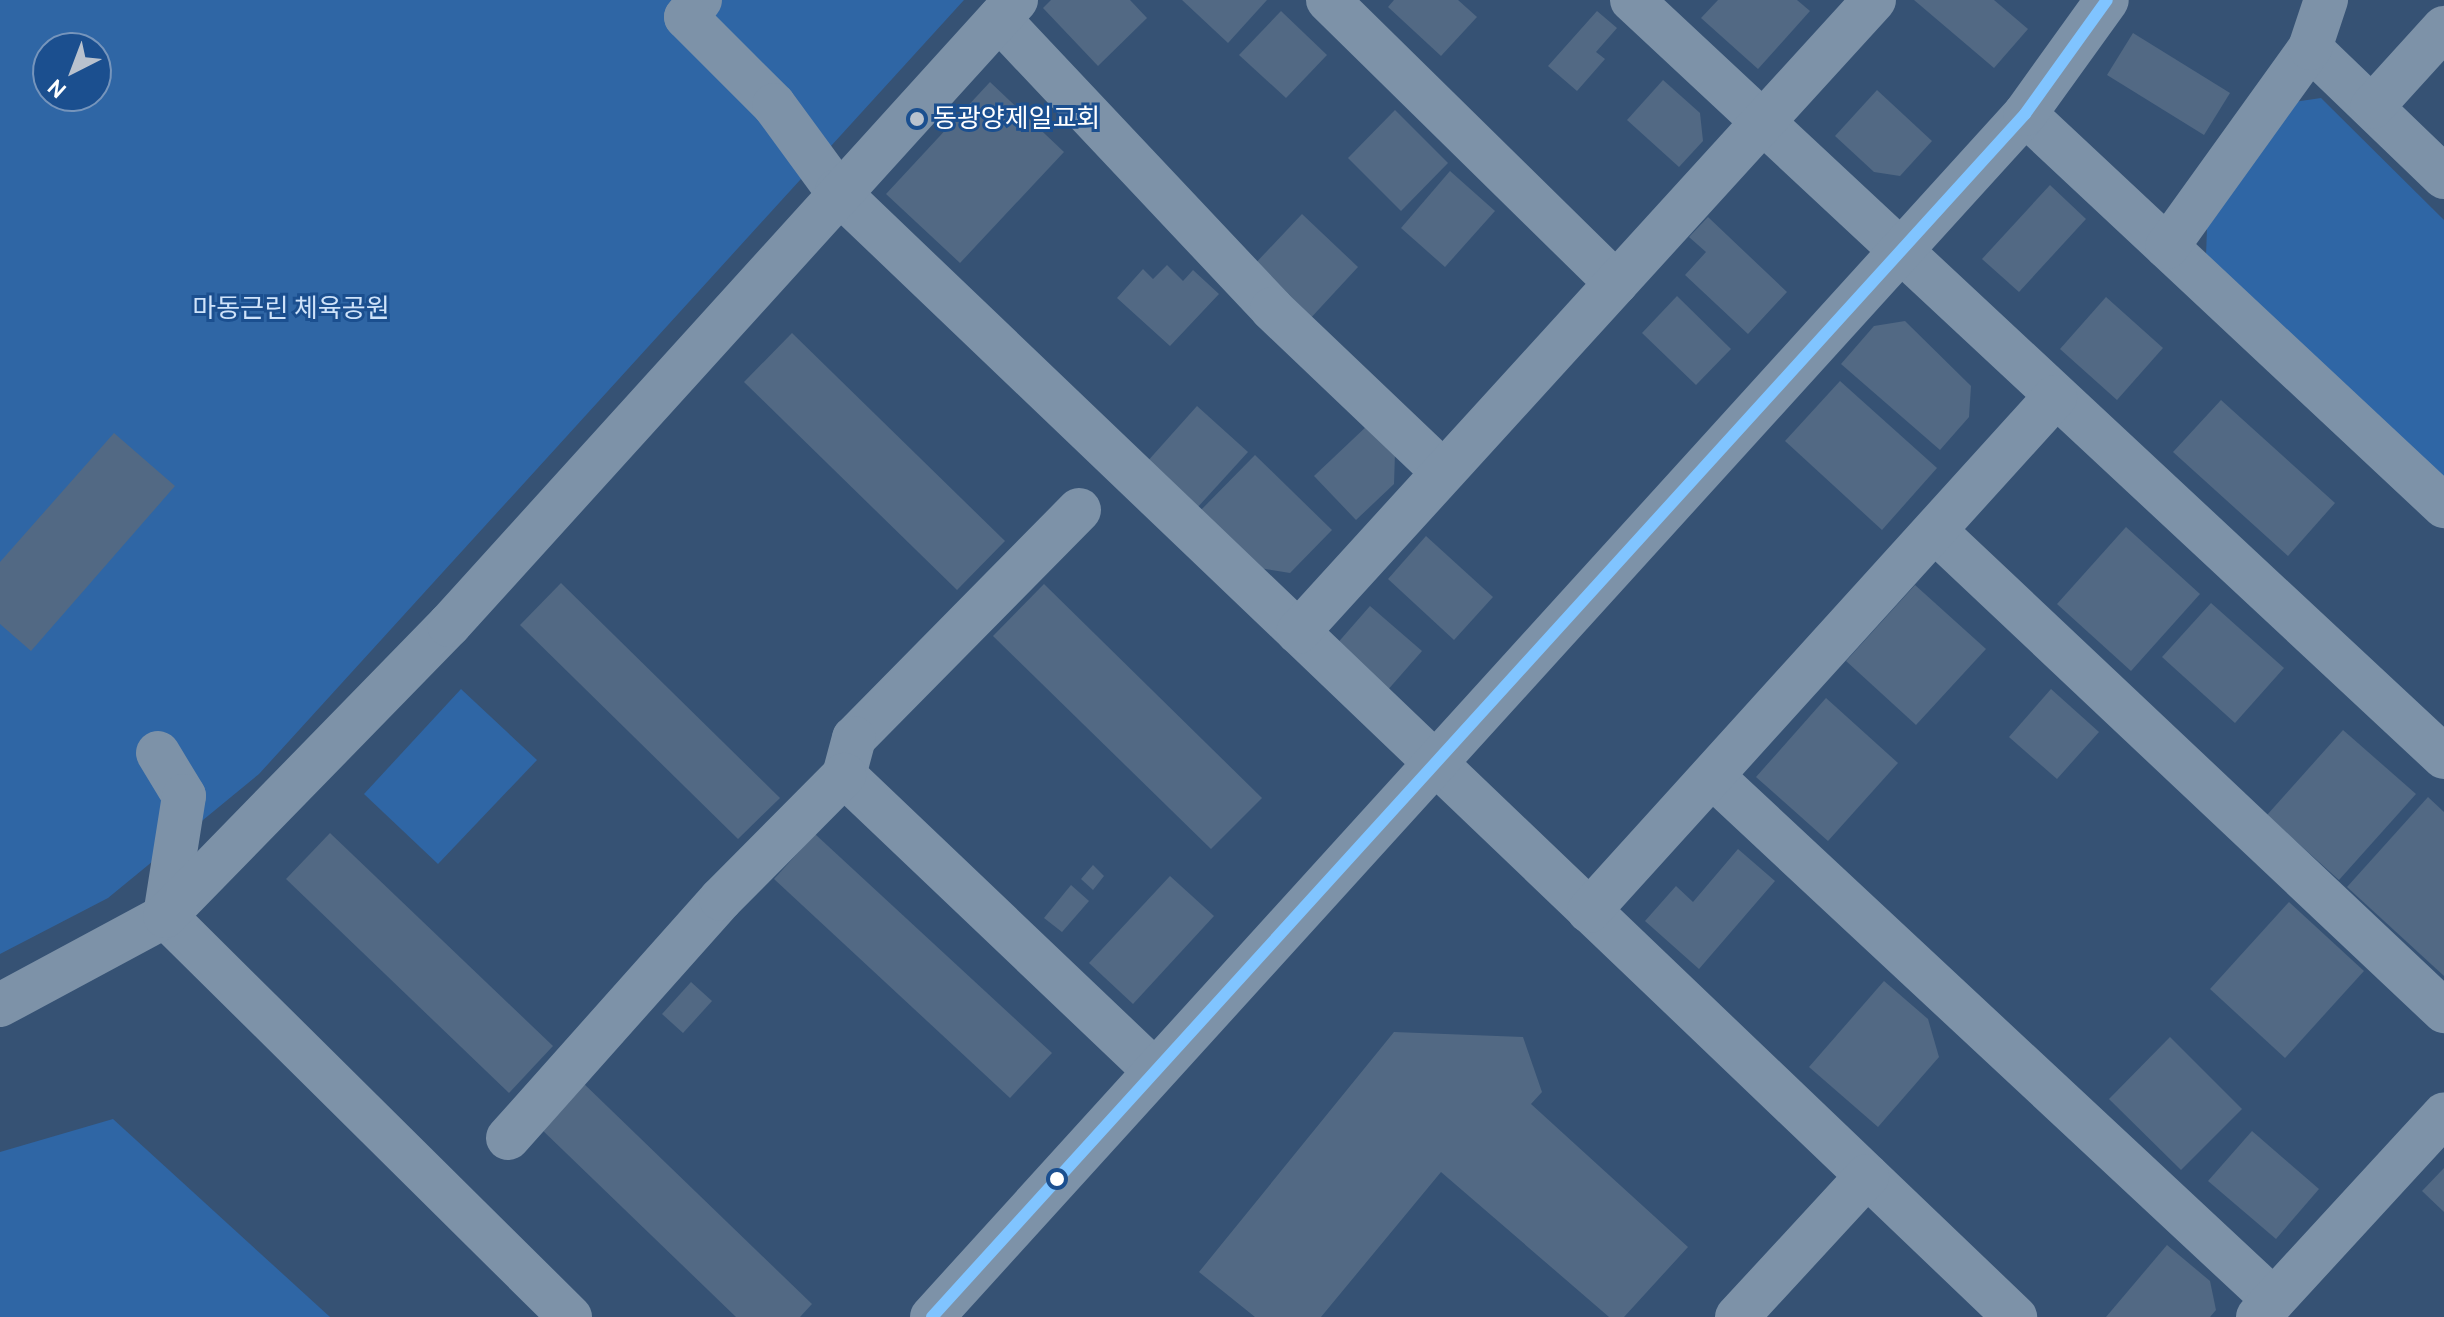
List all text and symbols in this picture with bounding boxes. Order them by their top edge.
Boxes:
north arrow [32,32,112,112]
text: N [42,73,72,104]
place label: 동광양제일교회 [933,103,1100,135]
marker: 동광양제일교회 [908,110,926,128]
park label: 마동근린 체육공원 [192,293,390,325]
unlabelled marker [1049,1171,1065,1187]

